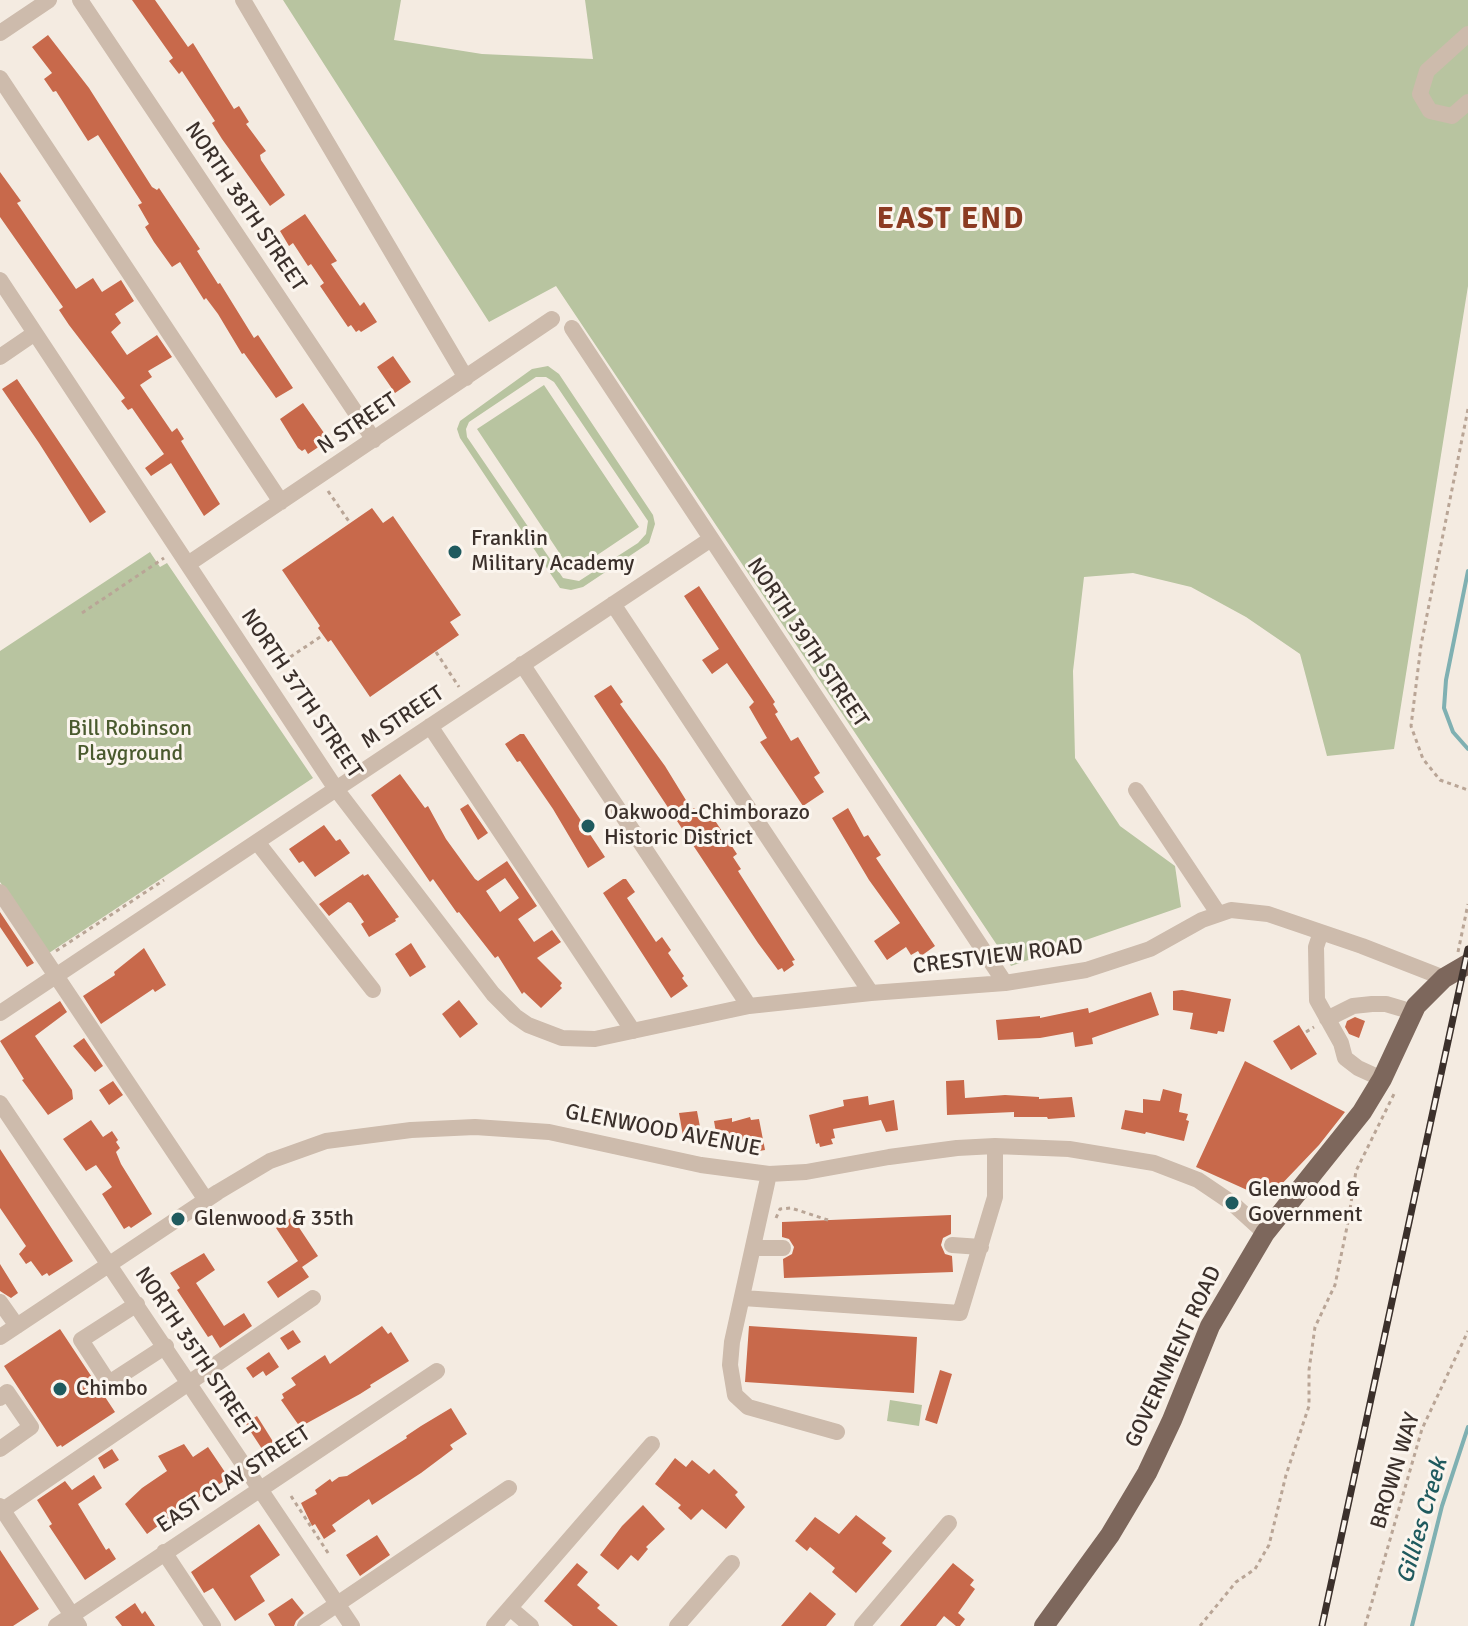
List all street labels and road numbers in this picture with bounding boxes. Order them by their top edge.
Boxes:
street label: NORTH 38TH STREET [179,117,311,297]
street label: N STREET [313,388,403,460]
street label: NORTH 39TH STREET [741,553,873,733]
street label: NORTH 37TH STREET [235,604,367,784]
street label: M STREET [357,681,449,755]
street label: CRESTVIEW ROAD [911,933,1085,981]
street label: GLENWOOD AVENUE [563,1099,763,1163]
street label: NORTH 35TH STREET [129,1262,261,1442]
street label: GOVERNMENT ROAD [1120,1262,1228,1452]
street label: BROWN WAY [1366,1409,1426,1533]
street label: EAST CLAY STREET [152,1421,316,1539]

